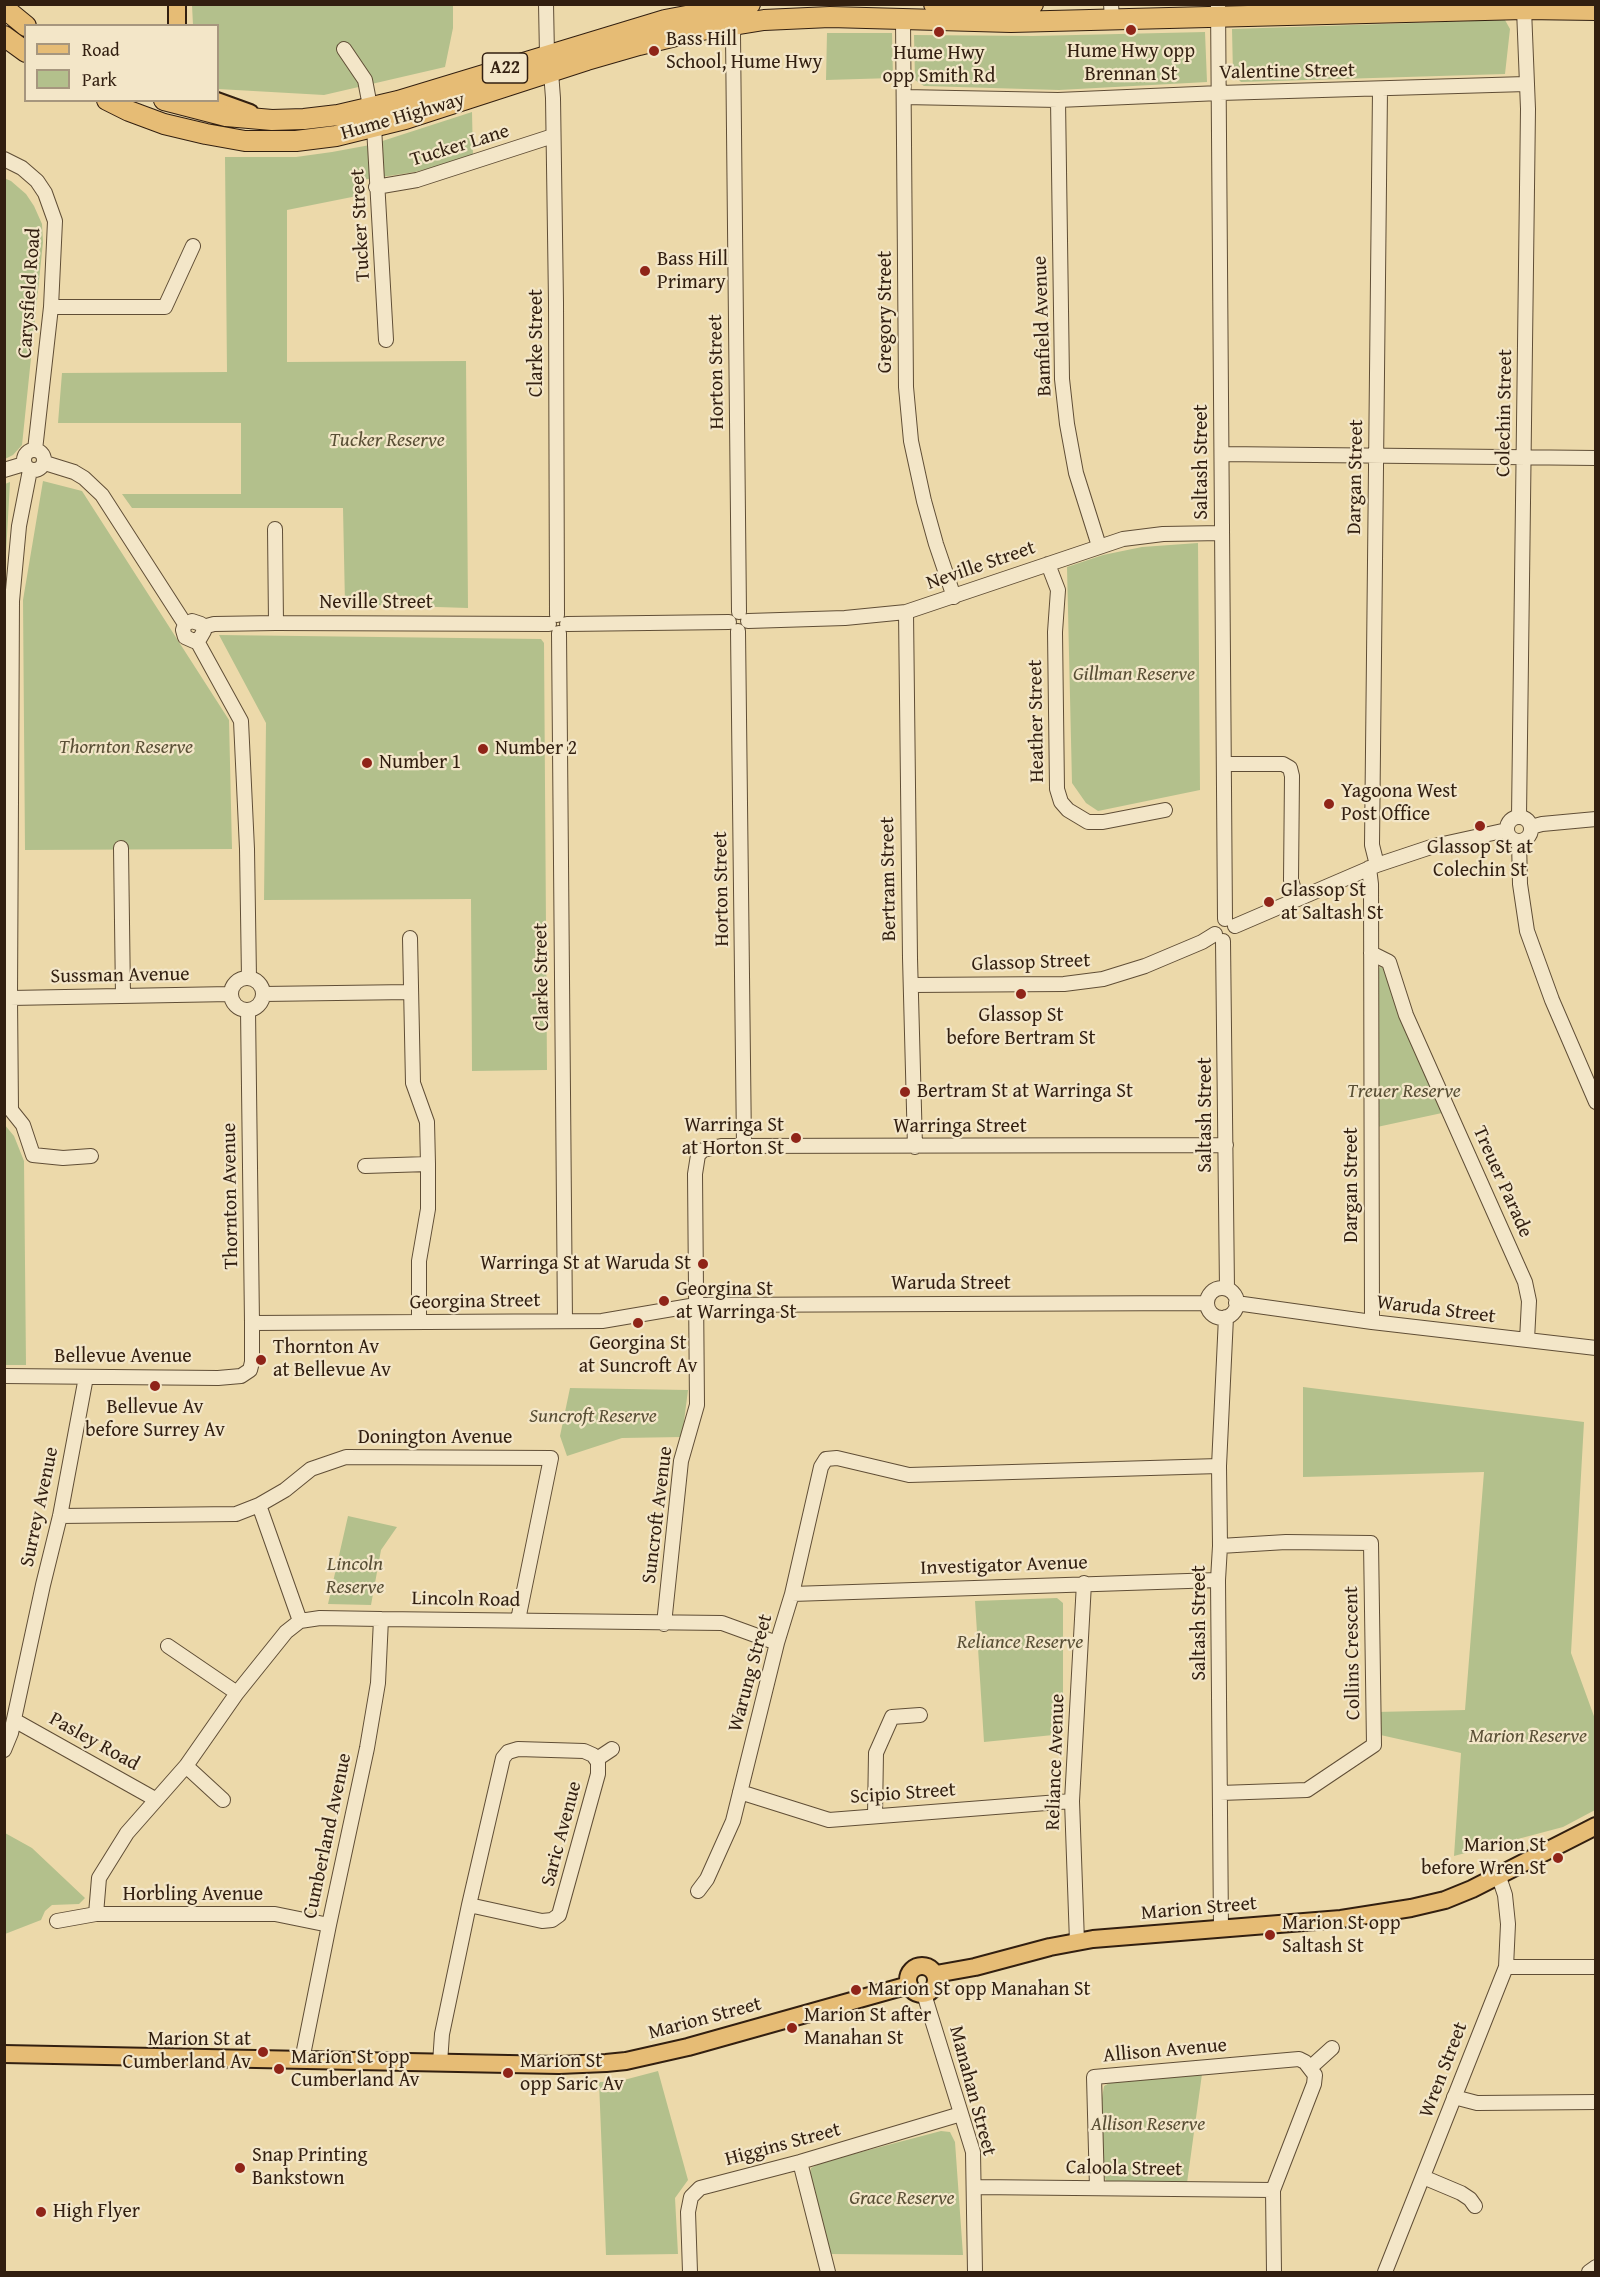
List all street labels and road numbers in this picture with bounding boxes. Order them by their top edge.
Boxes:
road number: A22 [482,53,528,83]
street label: Valentine Street [1219,59,1355,85]
street label: Hume Highway [338,88,468,146]
street label: Tucker Lane [408,120,512,172]
street label: Tucker Street [346,168,376,282]
street label: Carysfield Road [13,227,47,359]
street label: Gregory Street [874,251,898,373]
street label: Bamfield Avenue [1029,255,1057,397]
street label: Clarke Street [525,289,549,397]
street label: Horton Street [704,314,730,430]
street label: Colechin Street [1492,349,1518,477]
street label: Saltash Street [1190,404,1214,520]
street label: Dargan Street [1343,419,1369,535]
street label: Neville Street [923,536,1039,596]
street label: Neville Street [319,591,433,615]
street label: Heather Street [1024,659,1050,783]
street label: Bertram Street [876,816,902,942]
street label: Horton Street [709,831,735,947]
street label: Clarke Street [529,923,555,1031]
street label: Glassop Street [971,949,1091,977]
street label: Sussman Avenue [50,963,190,989]
street label: Saltash Street [1194,1057,1218,1173]
street label: Warringa Street [893,1115,1027,1139]
street label: Thornton Avenue [218,1123,244,1269]
street label: Treuer Parade [1467,1123,1537,1241]
street label: Dargan Street [1340,1127,1364,1243]
street label: Waruda Street [891,1272,1011,1296]
street label: Georgina Street [409,1289,541,1315]
street label: Waruda Street [1375,1291,1497,1329]
street label: Bellevue Avenue [54,1345,192,1369]
street label: Donington Avenue [358,1426,512,1450]
street label: Surrey Avenue [16,1445,64,1569]
street label: Suncroft Avenue [638,1445,678,1585]
street label: Investigator Avenue [920,1551,1088,1581]
street label: Saltash Street [1188,1565,1212,1681]
street label: Collins Crescent [1340,1586,1366,1720]
street label: Lincoln Road [411,1587,521,1613]
street label: Warung Street [724,1611,778,1735]
street label: Reliance Avenue [1042,1693,1070,1831]
street label: Pasley Road [45,1707,143,1777]
street label: Cumberland Avenue [299,1751,357,1921]
street label: Scipio Street [849,1778,957,1810]
street label: Saric Avenue [536,1779,588,1889]
street label: Horbling Avenue [123,1883,263,1907]
street label: Marion Street [1140,1892,1258,1926]
street label: Marion Street [646,1992,764,2046]
street label: Wren Street [1415,2019,1473,2121]
street label: Manahan Street [943,2023,1001,2159]
street label: Allison Avenue [1102,2034,1228,2068]
street label: Higgins Street [723,2118,843,2172]
street label: Caloola Street [1066,2156,1182,2182]

